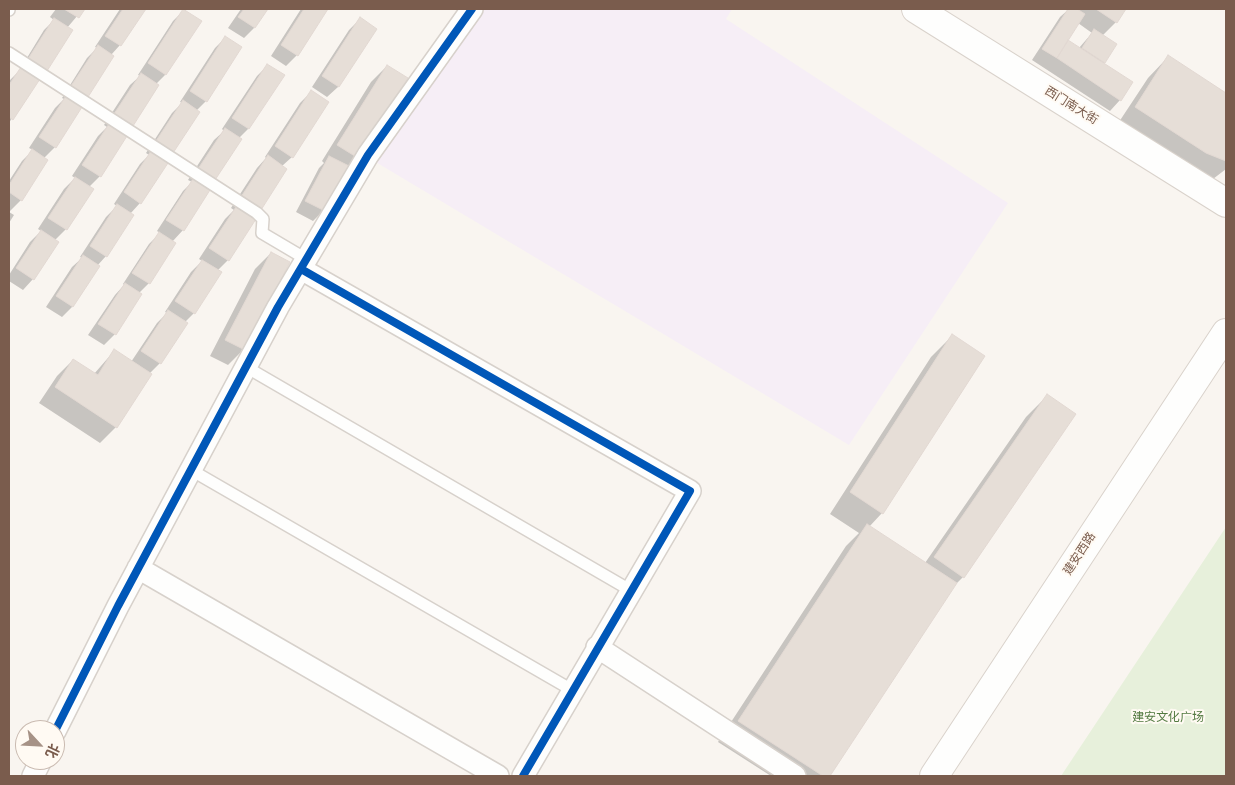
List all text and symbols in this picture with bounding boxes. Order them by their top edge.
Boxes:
street label: 西门南大街 [1042,84,1100,128]
street label: 建安西路 [1061,530,1099,578]
park label: 建安文化广场 [1132,711,1204,725]
north arrow [15,720,65,770]
text: 北 [41,740,65,761]

